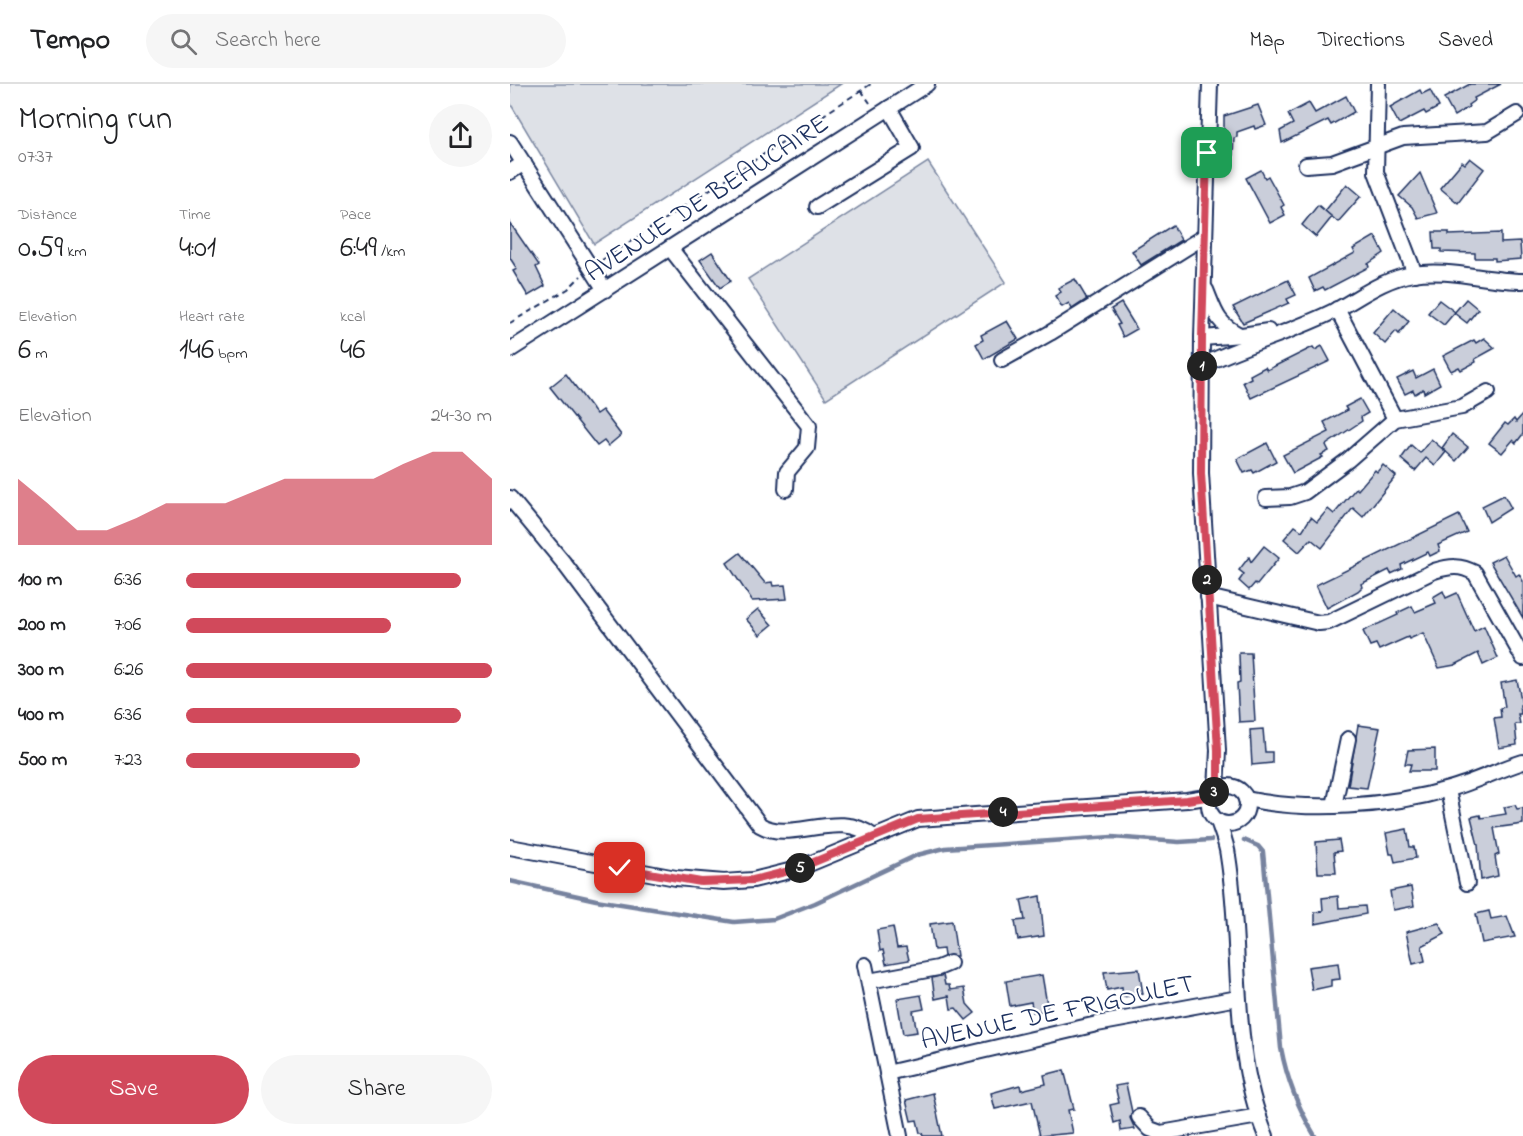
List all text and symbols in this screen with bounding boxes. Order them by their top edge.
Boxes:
search box [146,14,566,68]
text: Tempo [30,21,110,62]
icon: search [167,25,200,58]
text: Search here [215,25,321,57]
text: Map [1249,26,1285,56]
text: Directions [1318,26,1405,56]
text: Saved [1438,26,1493,56]
text: Morning run [18,96,172,144]
button: share [429,104,492,167]
street label: AVENUE DE BEAUCAIRE [578,105,837,293]
pin [1181,127,1232,178]
icon: arrive [1190,136,1223,169]
text: 07:37 [18,143,53,172]
text: Distance [18,203,77,227]
text: Time [179,203,211,227]
text: Pace [340,203,371,227]
text: 0.59 [18,227,63,271]
text: 4:01 [179,227,216,271]
text: 6:49 [340,227,377,271]
text: km [63,240,87,264]
text: /km [377,240,406,264]
text: Elevation [18,305,77,329]
text: Heart rate [179,305,245,329]
text: kcal [340,305,365,329]
text: 6 [18,329,31,373]
text: 146 [179,329,214,373]
text: 46 [340,329,366,373]
text: m [31,342,48,366]
text: bpm [214,342,248,366]
pin: 1 [1187,351,1217,381]
text: 1 [1199,354,1205,378]
text: Elevation [18,402,92,431]
text: 24–30 m [431,402,492,431]
pin: 2 [1192,565,1222,595]
text: 100 m [18,566,62,595]
text: 6:36 [114,566,142,595]
text: 2 [1203,568,1211,592]
text: 200 m [18,611,66,640]
text: 7:06 [114,611,141,640]
text: 300 m [18,656,64,685]
text: 6:26 [114,656,143,685]
text: 400 m [18,701,64,730]
text: 6:36 [114,701,142,730]
text: 500 m [18,746,67,775]
text: 7:23 [114,746,142,775]
pin: 3 [1199,777,1229,807]
text: 3 [1211,780,1217,804]
pin: 4 [988,797,1018,827]
text: 4 [1000,800,1006,824]
pin [594,842,645,893]
icon: check [603,851,636,884]
pin: 5 [785,853,815,883]
text: 5 [795,856,805,880]
street label: AVENUE DE FRIGOULET [917,965,1198,1061]
button: Save [18,1055,249,1124]
button: Share [261,1055,492,1124]

